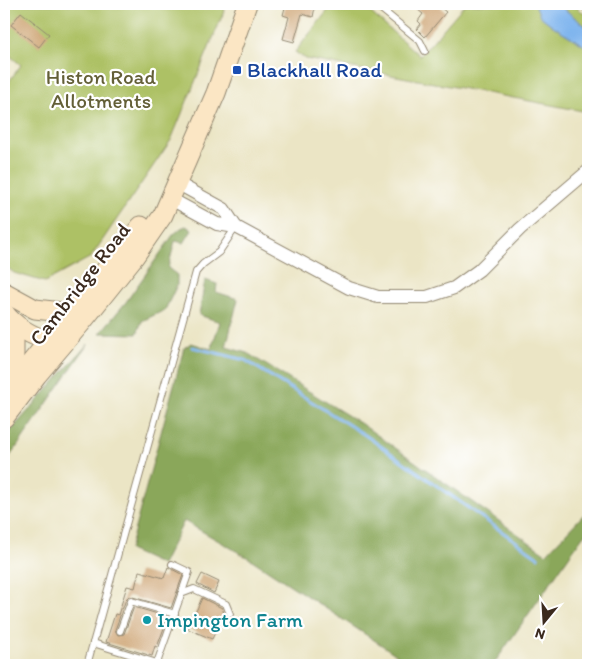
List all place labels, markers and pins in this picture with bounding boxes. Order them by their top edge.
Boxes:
place label: Blackhall Road [247,57,382,82]
marker: Blackhall Road [231,64,243,76]
place label: Impington Farm [157,607,303,632]
marker: Impington Farm [141,614,153,626]

